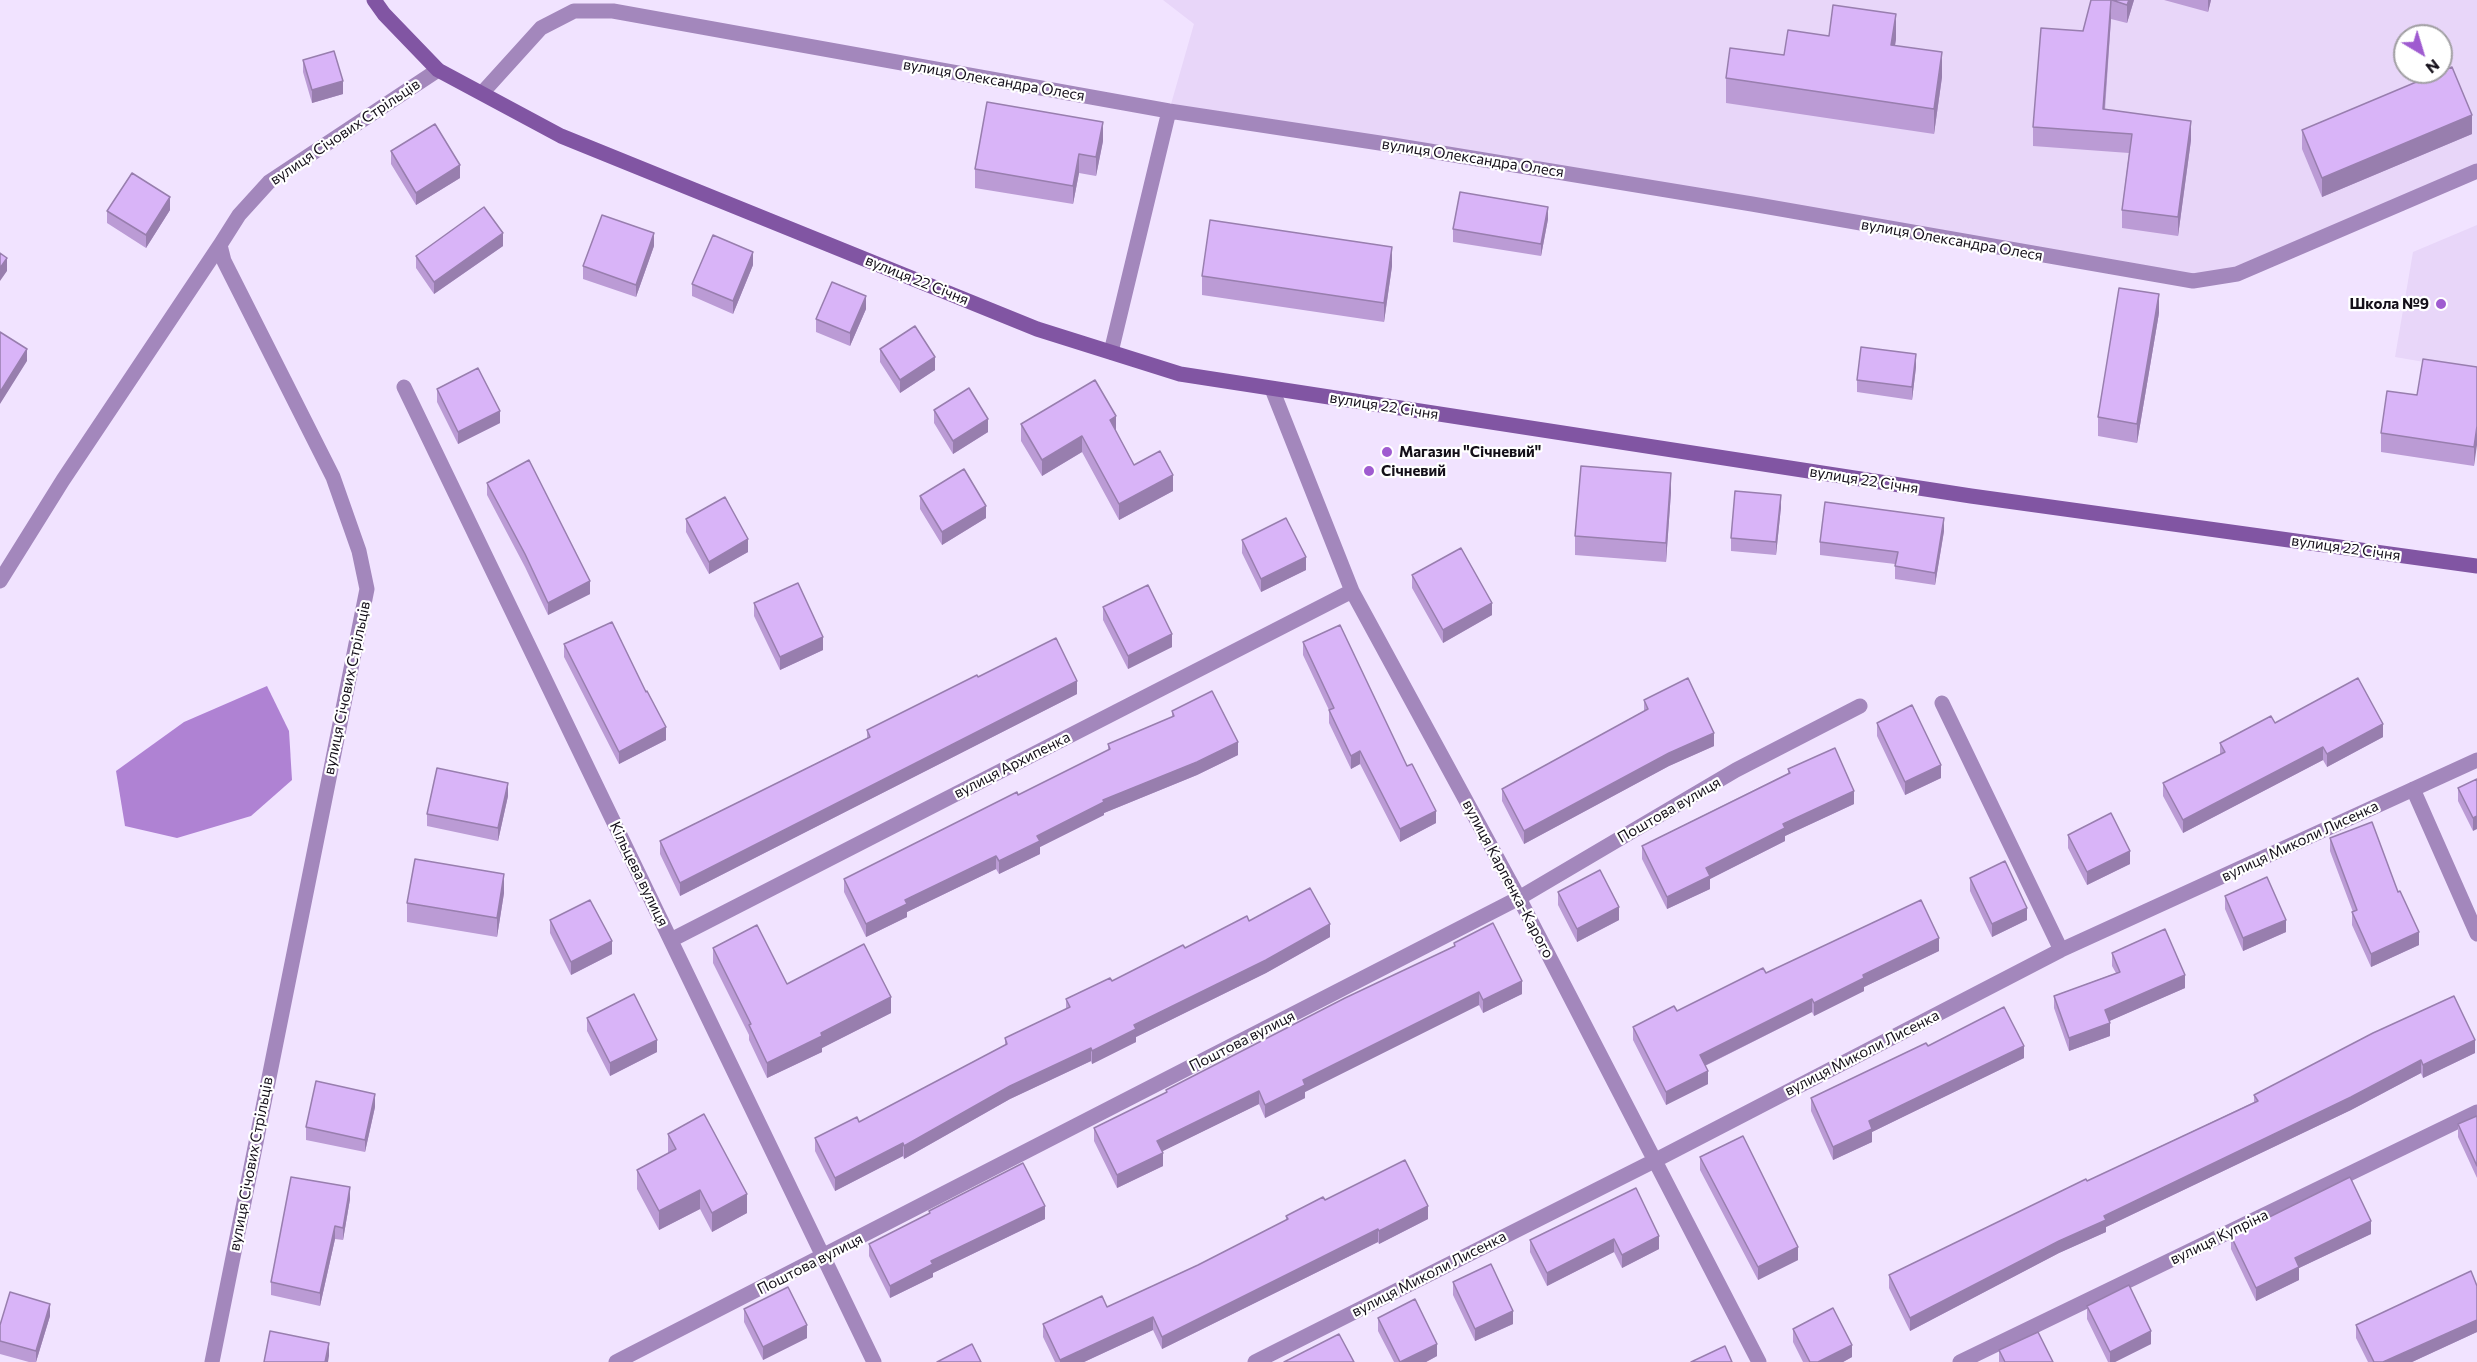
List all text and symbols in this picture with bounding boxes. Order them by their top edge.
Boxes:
north arrow [2393,24,2453,84]
street label: вулиця Олександра Олеся [902,55,1086,105]
text: N [2423,56,2444,78]
street label: вулиця Січових Стрільців [267,75,423,189]
street label: вулиця Олександра Олеся [1381,135,1565,181]
street label: вулиця Олександра Олеся [1860,215,2044,265]
street label: вулиця 22 Січня [863,251,971,309]
place label: Школа №9 [2349,295,2429,313]
marker: Школа №9 [2434,297,2448,311]
street label: вулиця 22 Січня [1328,389,1440,423]
place label: Магазин "Січневий" [1399,443,1541,461]
marker: Магазин "Січневий" [1380,445,1394,459]
place label: Січневий [1381,462,1446,480]
street label: вулиця 22 Січня [1808,463,1920,497]
marker: Січневий [1362,464,1376,478]
street label: вулиця 22 Січня [2290,531,2402,565]
street label: вулиця Січових Стрільців [320,600,374,776]
street label: вулиця Архипенка [951,728,1073,802]
street label: Поштова вулиця [1614,773,1724,847]
street label: вулиця Карпенка-Карого [1459,797,1557,961]
street label: вулиця Миколи Лисенка [2219,797,2381,885]
street label: Кільцева вулиця [606,819,672,929]
street label: вулиця Миколи Лисенка [1782,1006,1942,1100]
street label: Поштова вулиця [1186,1007,1298,1075]
street label: вулиця Січових Стрільців [225,1075,277,1253]
street label: вулиця Купріна [2167,1206,2271,1268]
street label: вулиця Миколи Лисенка [1349,1227,1509,1321]
street label: Поштова вулиця [754,1230,866,1298]

